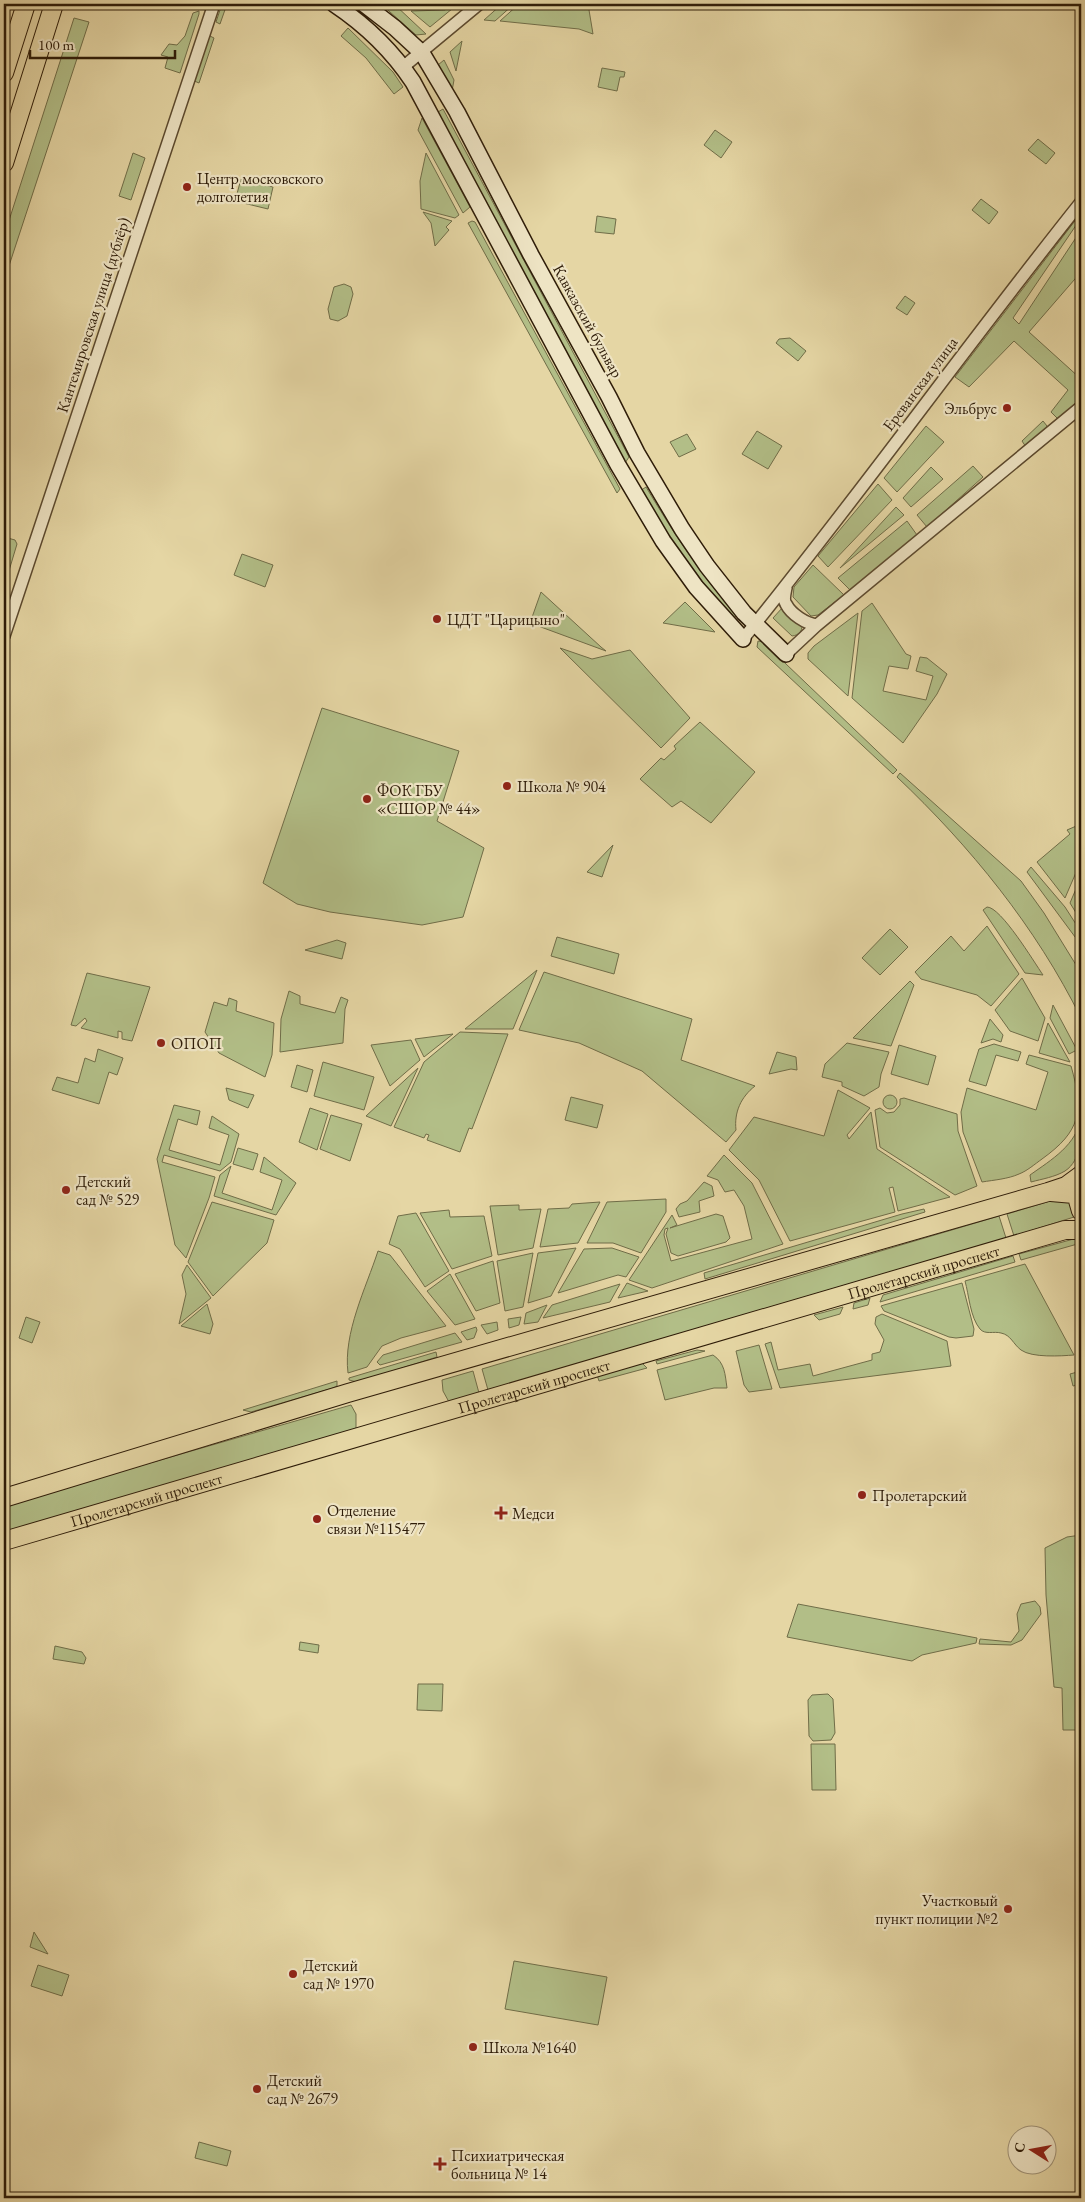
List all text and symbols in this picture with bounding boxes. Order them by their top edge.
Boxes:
scale bar [30,28,175,60]
text: 100 m [38,35,75,54]
place label: Центр московского долголетия [197,168,323,207]
marker: Центр московского долголетия [181,181,193,193]
street label: Кантемировская улица (дублёр) [51,215,135,415]
street label: Кавказский бульвар [548,261,628,381]
street label: Ереванская улица [878,332,963,435]
place label: Эльбрус [944,398,997,419]
marker: Эльбрус [1001,402,1013,414]
place label: ЦДТ "Царицыно" [447,609,565,630]
marker: ЦДТ "Царицыно" [431,613,443,625]
place label: Школа № 904 [517,776,606,797]
place label: ФОК ГБУ «СШОР № 44» [377,780,481,819]
marker: Школа № 904 [501,780,513,792]
marker: ФОК ГБУ «СШОР № 44» [361,793,373,805]
place label: ОПОП [171,1033,222,1054]
marker: ОПОП [155,1037,167,1049]
place label: Детский сад № 529 [76,1171,140,1210]
marker: Детский сад № 529 [60,1184,72,1196]
street label: Пролетарский проспект [845,1239,1002,1304]
street label: Пролетарский проспект [455,1353,613,1418]
street label: Пролетарский проспект [68,1467,225,1532]
place label: Пролетарский [872,1485,968,1506]
marker: Пролетарский [856,1489,868,1501]
place label: Отделение связи №115477 [327,1500,425,1539]
place label: Медси [512,1503,555,1524]
marker: Медси [494,1506,508,1520]
marker: Отделение связи №115477 [311,1513,323,1525]
place label: Участковый пункт полиции №2 [876,1890,999,1929]
marker: Участковый пункт полиции №2 [1002,1903,1014,1915]
place label: Детский сад № 1970 [303,1955,374,1994]
marker: Детский сад № 1970 [287,1968,299,1980]
place label: Школа №1640 [483,2037,577,2058]
marker: Школа №1640 [467,2041,479,2053]
place label: Детский сад № 2679 [267,2070,338,2109]
marker: Детский сад № 2679 [251,2083,263,2095]
north arrow [1008,2124,1058,2174]
text: С [1009,2141,1029,2154]
place label: Психиатрическая больница № 14 [451,2145,564,2184]
marker: Психиатрическая больница № 14 [433,2157,447,2171]

